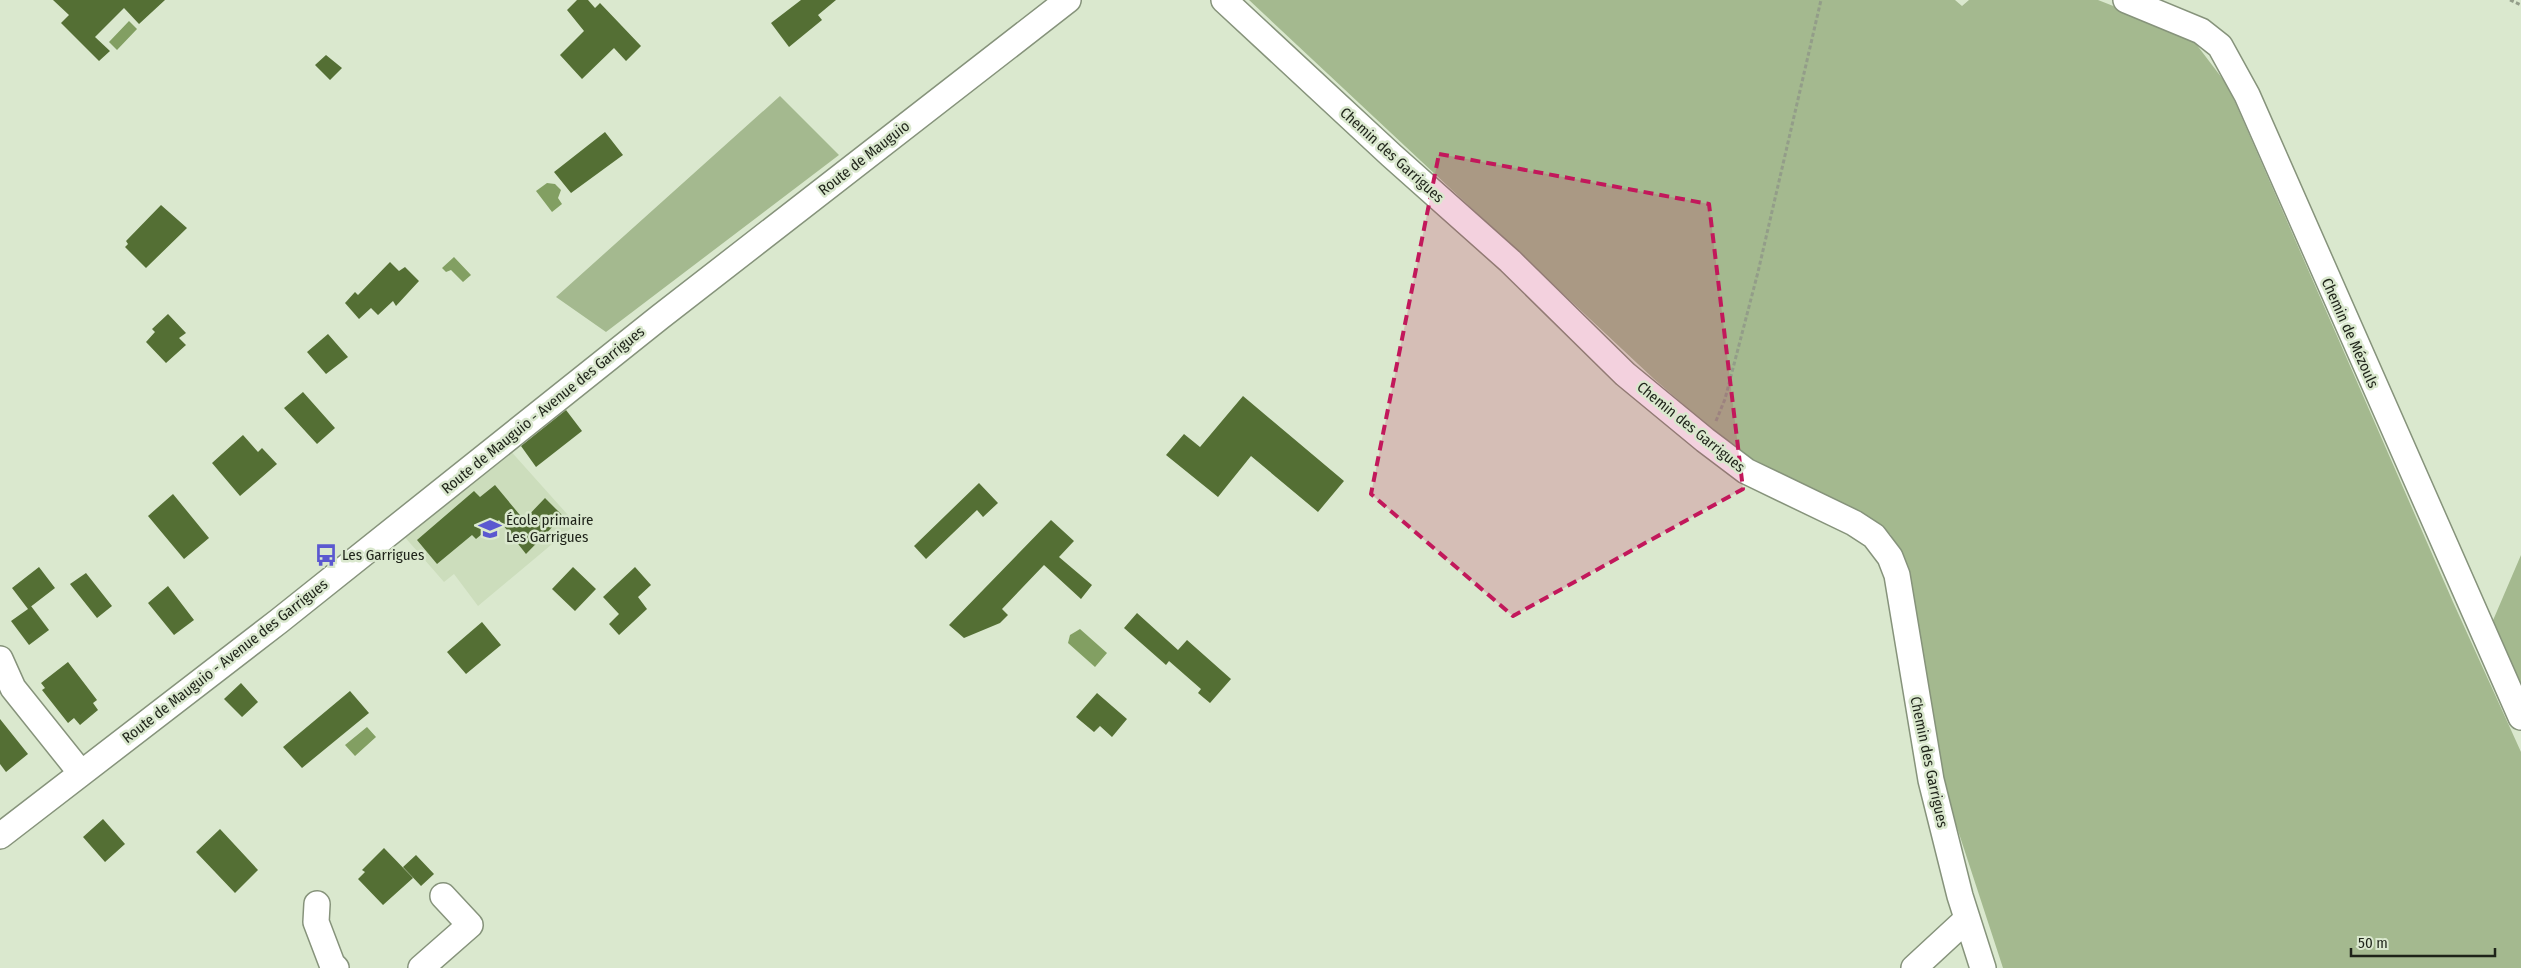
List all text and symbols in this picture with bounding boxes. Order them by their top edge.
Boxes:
street label: Chemin des Garrigues [1336,104,1448,206]
street label: Route de Mauguio [815,117,913,199]
street label: Chemin de Mézouls [2318,275,2382,391]
street label: Route de Mauguio - Avenue des Garrigues [438,322,648,498]
street label: Chemin des Garrigues [1633,378,1749,476]
place label: École primaire Les Garrigues [506,511,593,546]
school or university icon: École primaire Les Garrigues [477,516,503,542]
bus stop icon: Les Garrigues [313,542,339,568]
place label: Les Garrigues [342,546,424,564]
street label: Route de Mauguio - Avenue des Garrigues [119,575,331,747]
street label: Chemin des Garrigues [1906,695,1952,829]
scale bar [2351,926,2495,958]
text: 50 m [2358,934,2388,952]

